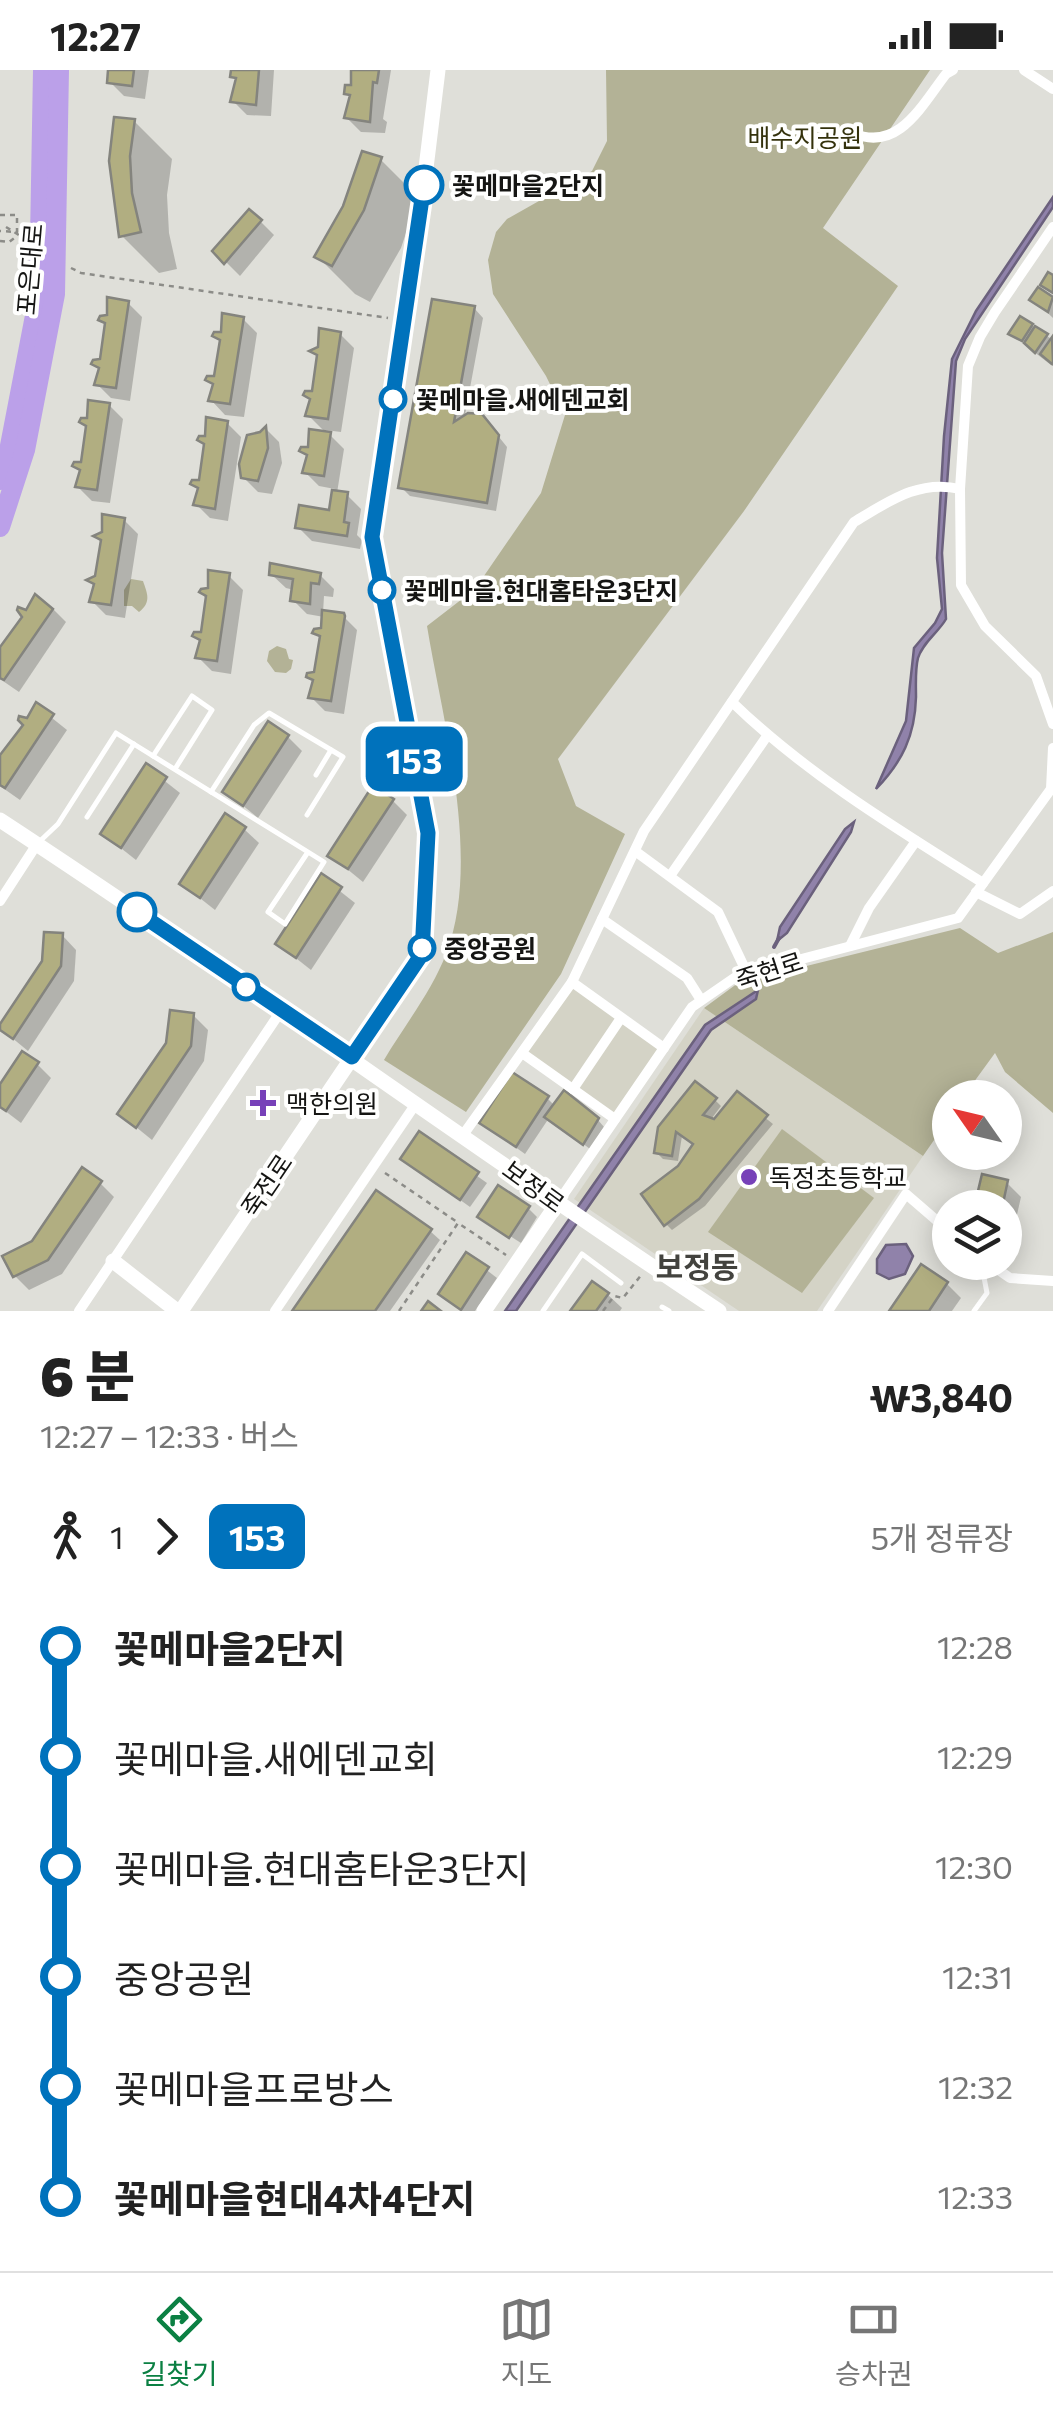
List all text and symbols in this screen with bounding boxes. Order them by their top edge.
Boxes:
text: 12:27 [50,12,141,59]
park label: 배수지공원 [747,122,863,152]
marker: 꽃메마을2단지 [405,166,443,204]
place label: 꽃메마을2단지 [452,170,604,200]
street label: 포은대로 [10,222,48,316]
place label: 꽃메마을.새에덴교회 [416,384,630,414]
marker: 꽃메마을.새에덴교회 [380,386,406,412]
place label: 꽃메마을.현대홈타운3단지 [404,575,678,605]
marker: 꽃메마을.현대홈타운3단지 [369,577,395,603]
line badge: 153 [356,726,472,792]
text: 153 [386,738,442,781]
unlabelled marker [118,893,156,931]
place label: 중앙공원 [444,933,536,963]
marker: 중앙공원 [409,935,435,961]
street label: 죽현로 [732,945,806,995]
unlabelled marker [233,974,259,1000]
north arrow [932,1080,1022,1170]
map controls [932,1080,1022,1280]
place label: 맥한의원 [286,1088,378,1118]
marker: 맥한의원 [250,1090,276,1116]
street label: 죽전로 [234,1148,298,1222]
street label: 보정로 [497,1154,571,1218]
place label: 독정초등학교 [769,1162,907,1192]
marker: 독정초등학교 [738,1166,760,1188]
button: layers [932,1190,1022,1280]
district label: 보정동 [656,1247,738,1284]
text: 6 분 [40,1340,135,1407]
text: ₩3,840 [869,1373,1013,1420]
text: 12:27 – 12:33 · 버스 [40,1415,299,1455]
icon: walk [40,1509,95,1564]
icon: forward [139,1509,194,1564]
text: 153 [229,1515,285,1558]
text: 1 [110,1516,124,1556]
text: 5개 정류장 [871,1517,1013,1557]
text: 꽃메마을2단지 [114,1624,345,1671]
text: 12:28 [937,1626,1013,1666]
text: 꽃메마을.새에덴교회 [114,1734,438,1781]
text: 12:29 [937,1736,1013,1776]
text: 꽃메마을.현대홈타운3단지 [114,1844,529,1891]
text: 12:30 [935,1846,1013,1886]
text: 중앙공원 [114,1954,254,2001]
text: 12:31 [942,1956,1013,1996]
text: 꽃메마을프로방스 [114,2064,394,2111]
text: 12:32 [938,2066,1013,2106]
text: 꽃메마을현대4차4단지 [114,2174,475,2221]
text: 12:33 [938,2176,1013,2216]
tab: 길찾기 [141,2292,218,2392]
tab: 지도 [499,2292,554,2392]
tab: 승차권 [835,2292,912,2392]

